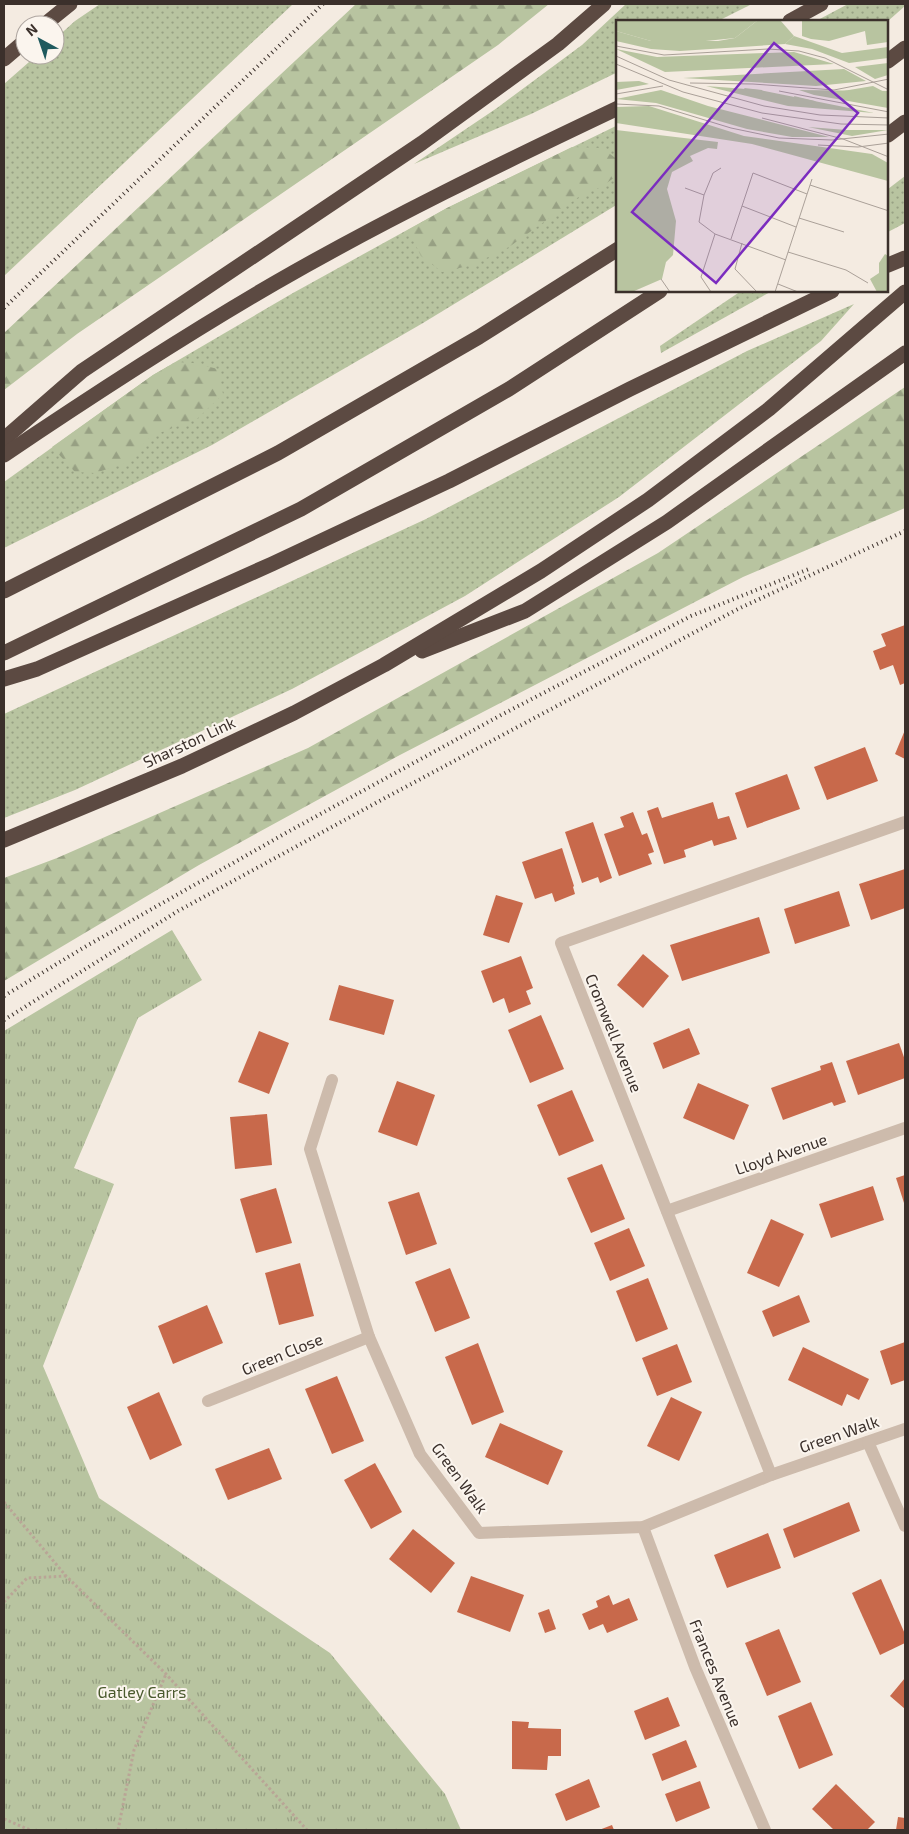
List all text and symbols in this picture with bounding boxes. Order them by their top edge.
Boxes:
north arrow [15,15,65,65]
text: N [22,20,41,39]
inset map [616,20,889,292]
street label: Sharston Link [140,712,238,771]
street label: Cromwell Avenue [582,971,647,1095]
street label: Lloyd Avenue [732,1129,829,1178]
street label: Green Close [238,1329,325,1378]
street label: Green Walk [797,1411,881,1456]
street label: Green Walk [428,1439,492,1517]
street label: Frances Avenue [686,1616,747,1729]
park label: Gatley Carrs [98,1682,186,1701]

